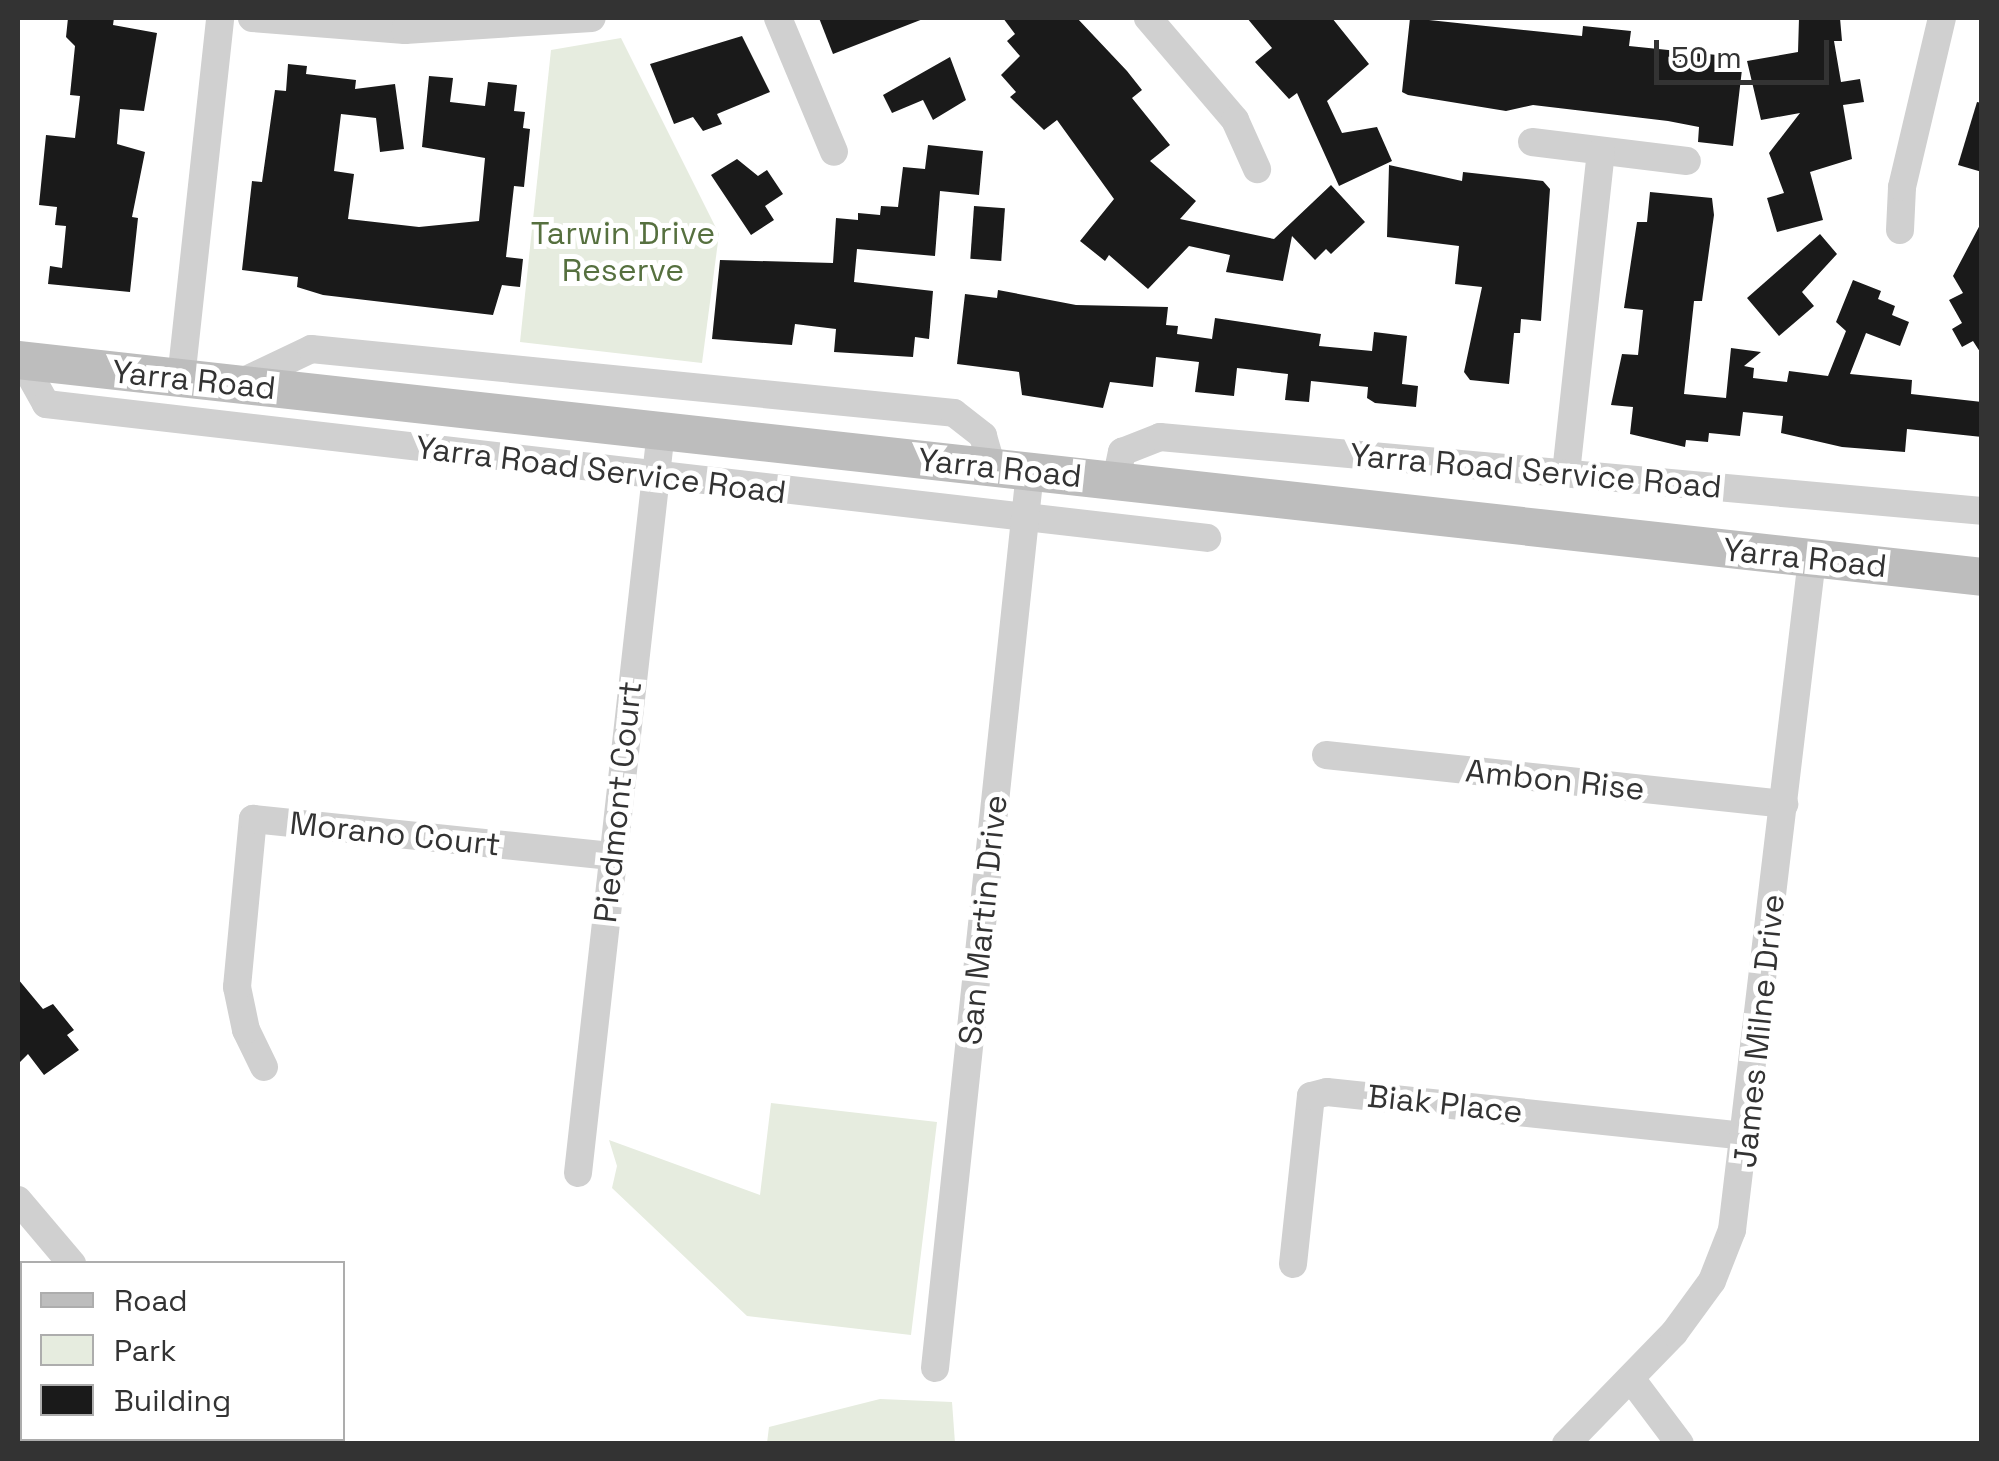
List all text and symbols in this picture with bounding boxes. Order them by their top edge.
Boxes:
scale bar [1659,20,1834,82]
text: 50 m [1671,38,1742,77]
park label: Tarwin Drive Reserve [531,215,715,290]
street label: Yarra Road [110,352,278,408]
street label: Yarra Road Service Road [414,428,788,512]
street label: Yarra Road Service Road [1349,436,1723,506]
street label: Yarra Road [916,440,1084,496]
street label: Yarra Road [1721,530,1889,586]
street label: Piedmont Court [586,679,650,925]
street label: Ambon Rise [1464,752,1646,808]
street label: San Martin Drive [951,793,1015,1047]
street label: Morano Court [288,804,502,864]
street label: James Milne Drive [1726,892,1792,1170]
street label: Biak Place [1365,1077,1525,1131]
legend [20,1261,345,1441]
text: Road [114,1281,188,1320]
text: Park [114,1331,176,1370]
text: Building [114,1381,231,1420]

